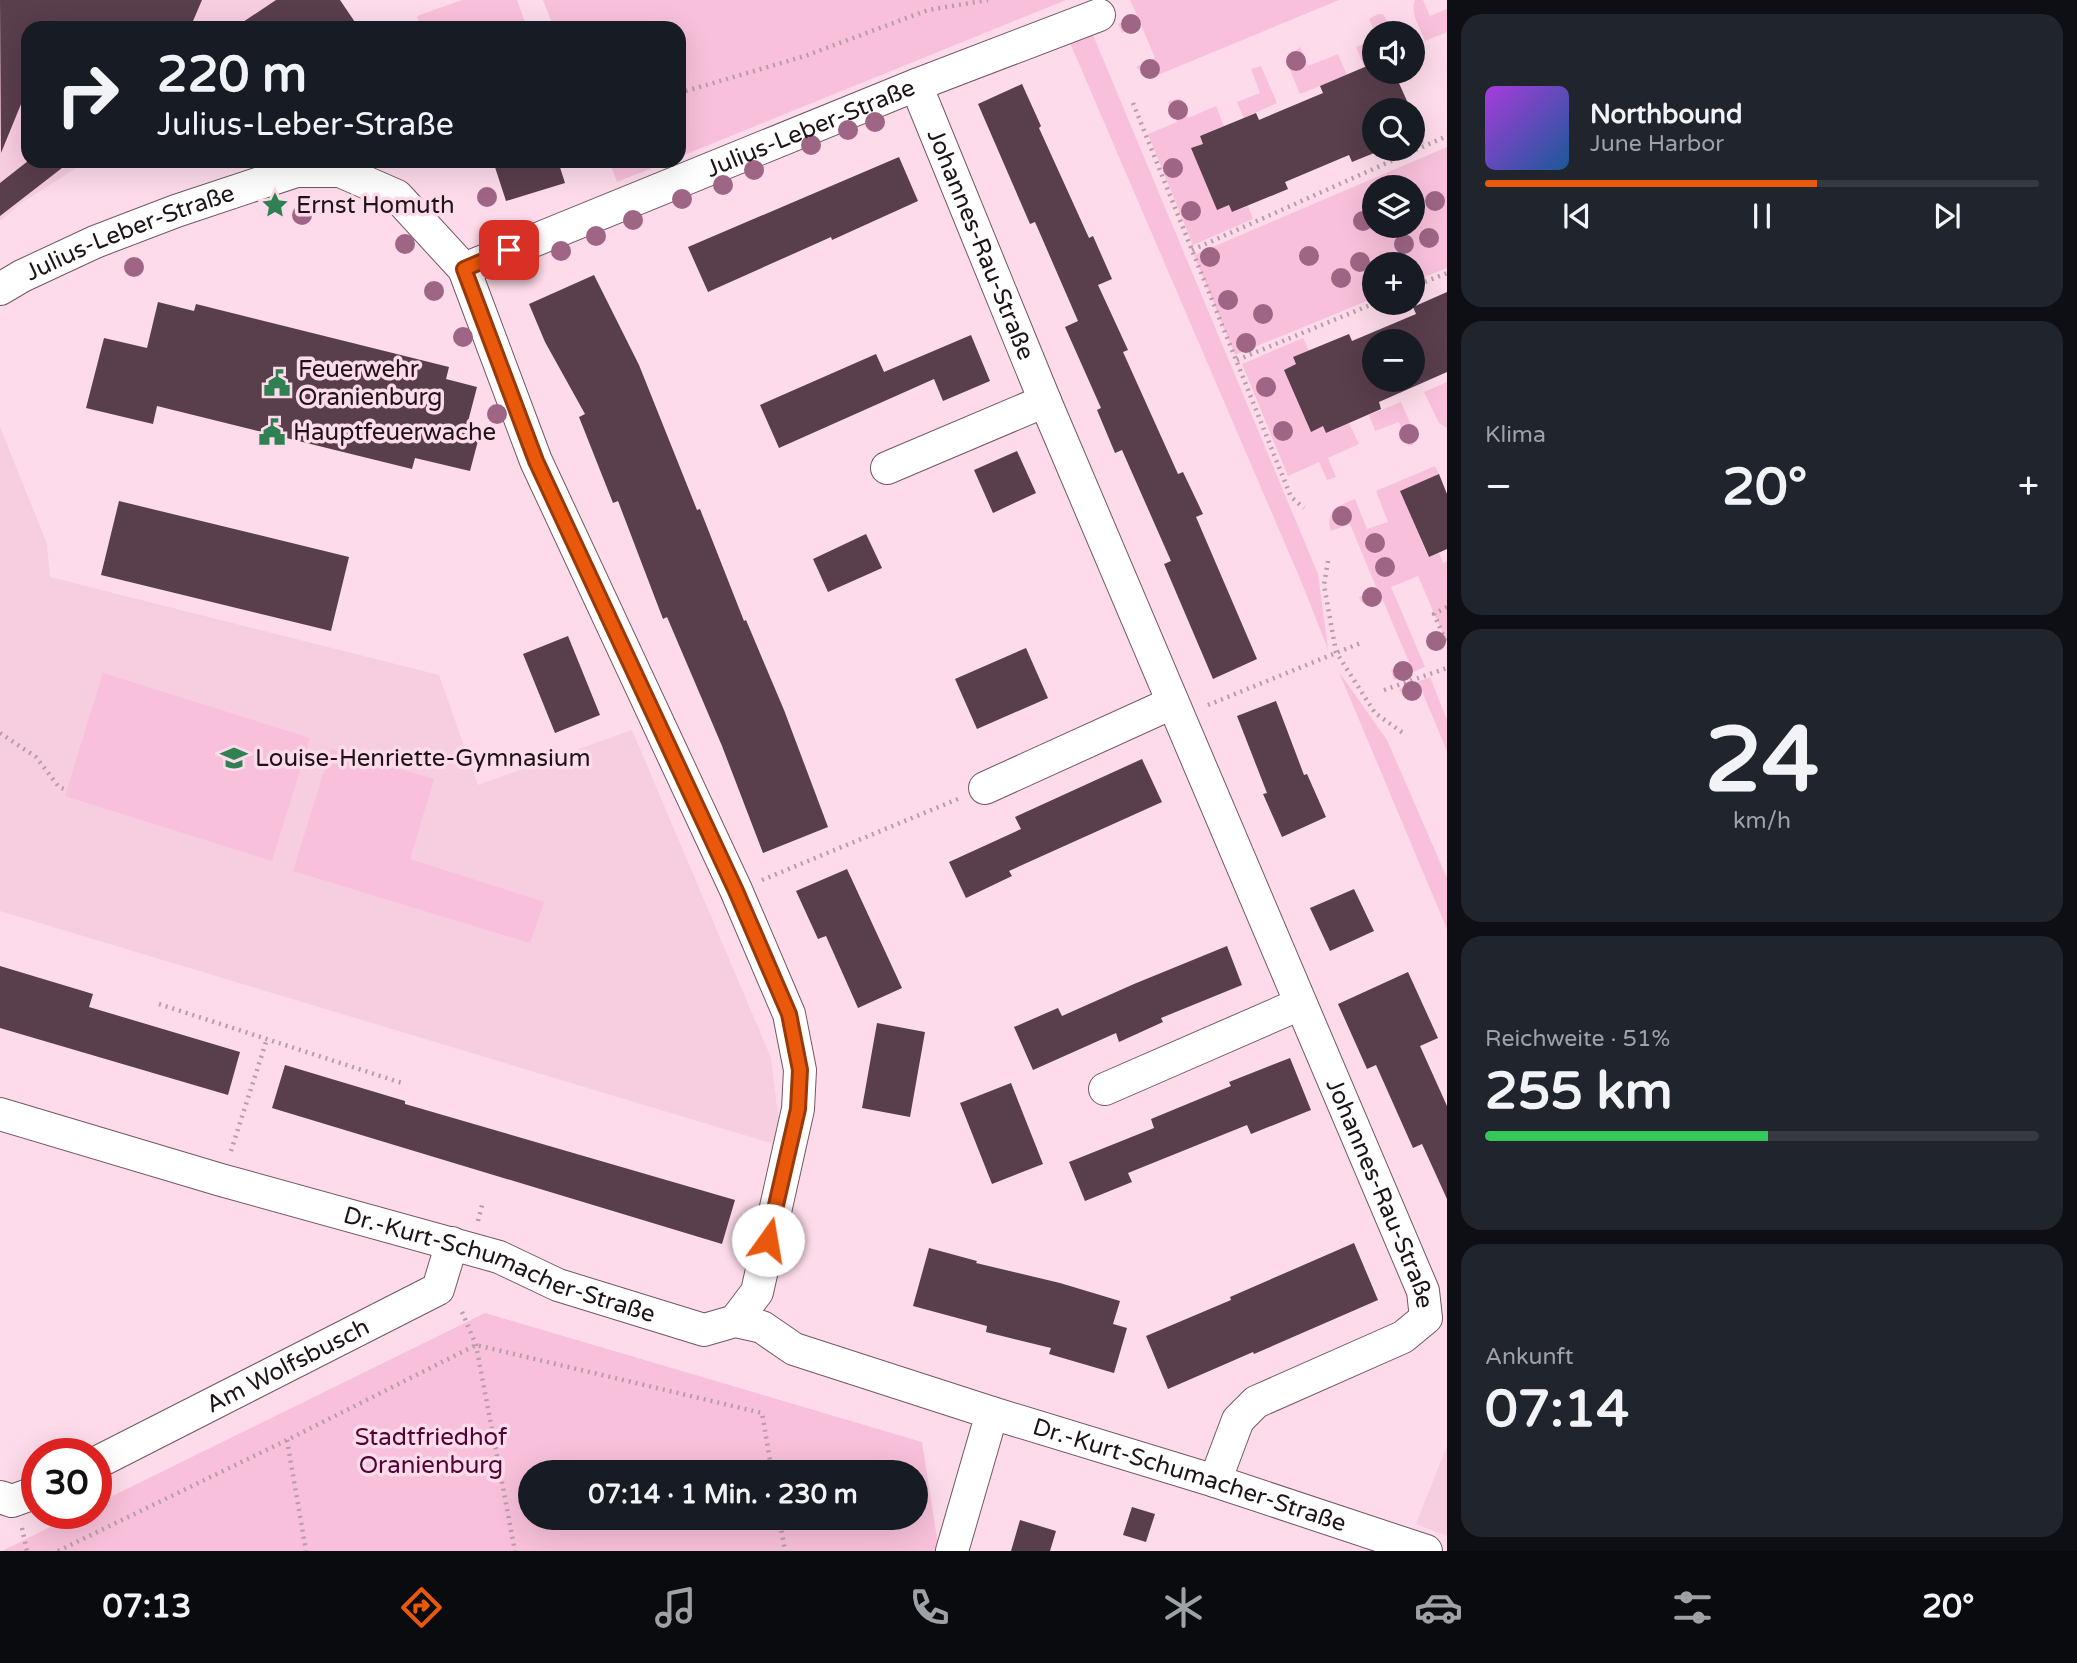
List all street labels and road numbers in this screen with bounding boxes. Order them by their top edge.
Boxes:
street label: Julius-Leber-Straße [702,73,919,183]
street label: Johannes-Rau-Straße [921,124,1041,364]
street label: Julius-Leber-Straße [20,178,238,287]
street label: Johannes-Rau-Straße [1320,1074,1439,1310]
street label: Dr.-Kurt-Schumacher-Straße [340,1200,659,1329]
street label: Am Wolfsbusch [201,1312,374,1419]
street label: Dr.-Kurt-Schumacher-Straße [1029,1412,1350,1538]

